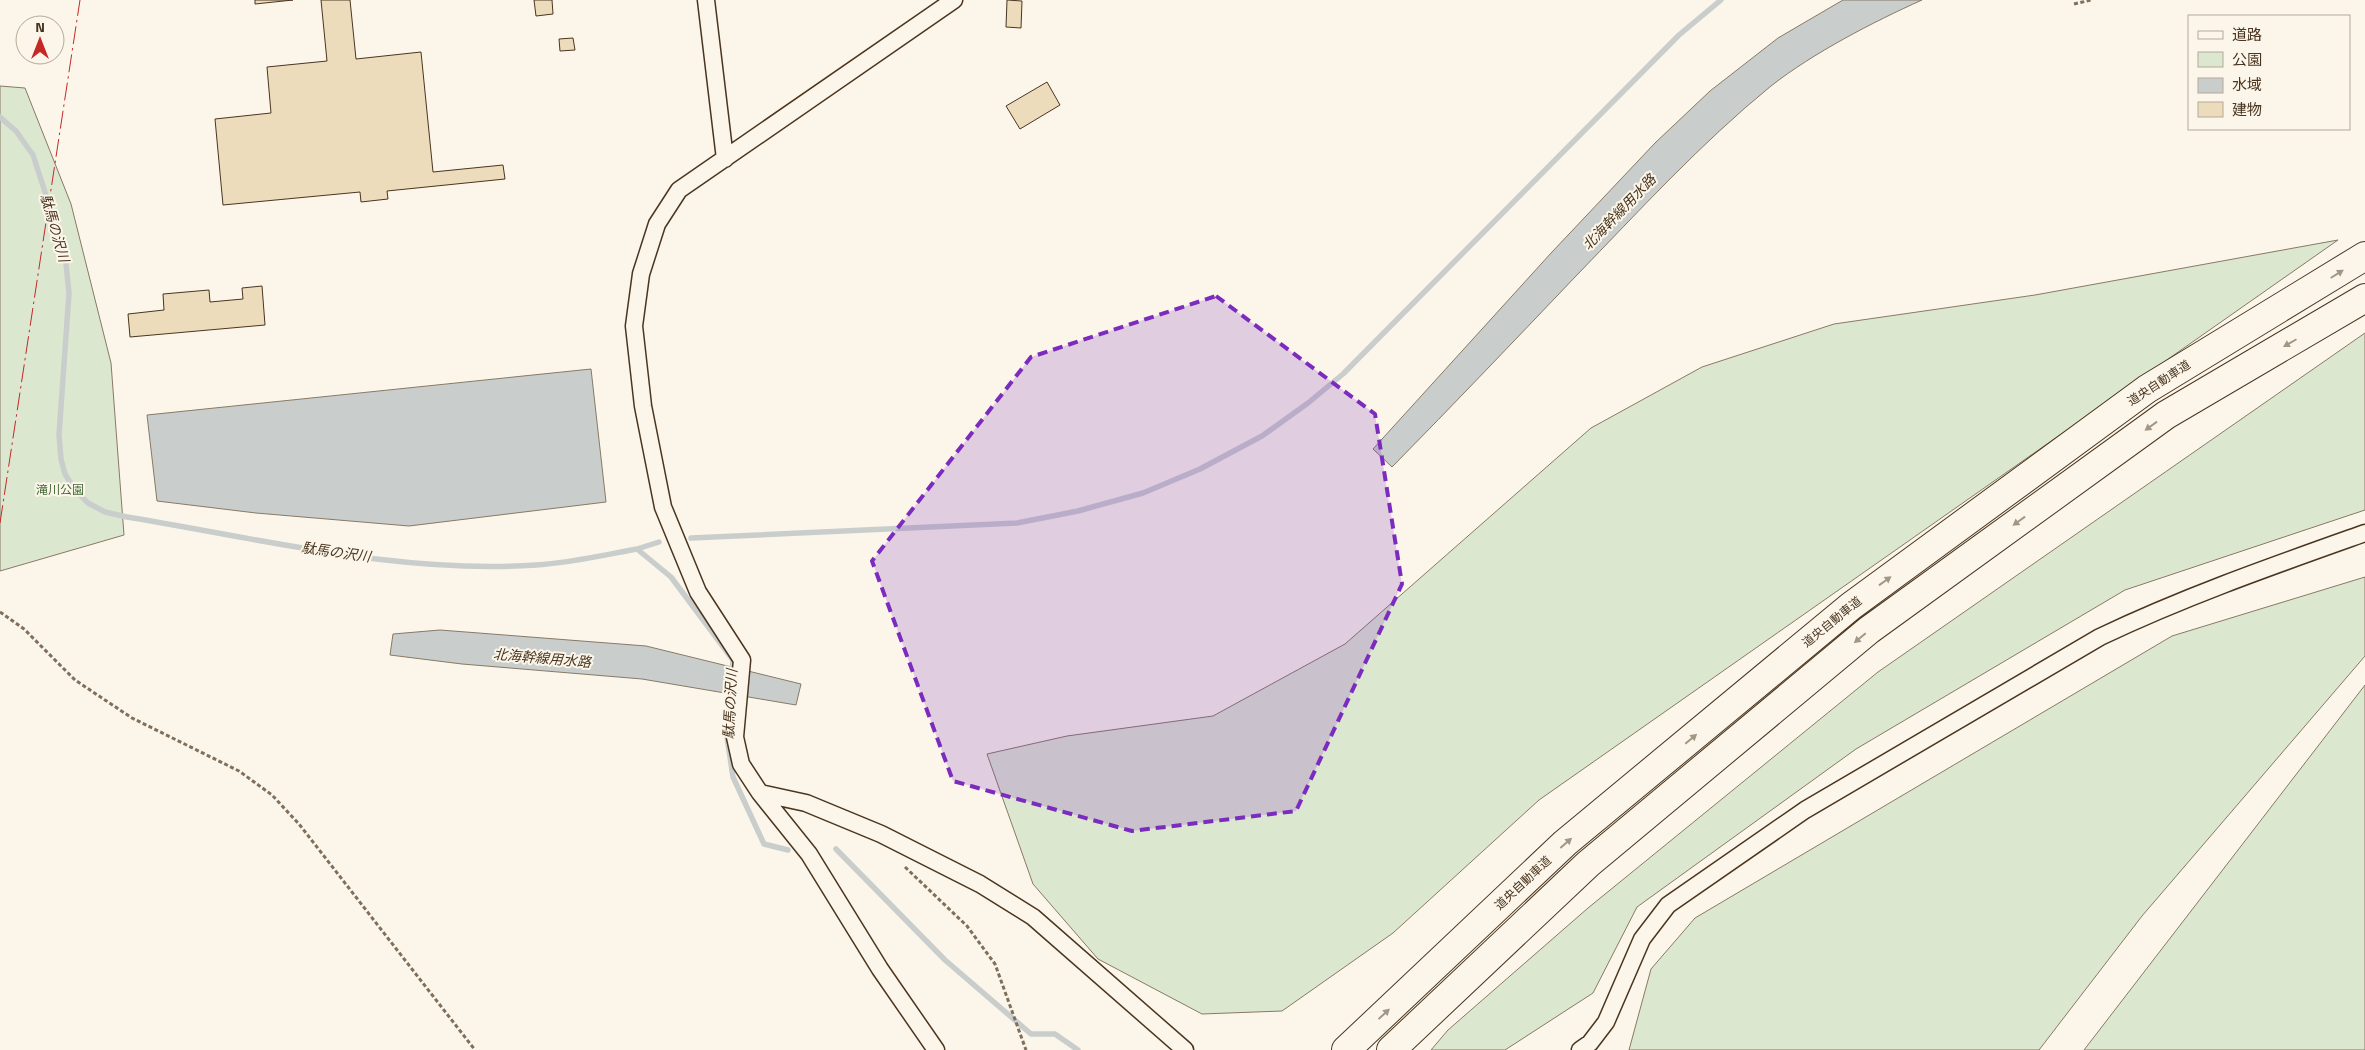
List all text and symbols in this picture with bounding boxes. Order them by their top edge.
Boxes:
north arrow [15,15,65,65]
legend [2188,15,2350,130]
text: N [35,16,45,37]
text: 道路 [2232,23,2262,46]
text: 公園 [2232,48,2262,71]
text: 水域 [2232,73,2262,96]
text: 建物 [2232,98,2262,121]
water label: 北海幹線用水路 [1577,168,1661,254]
water label: 駄馬の沢川 [36,191,76,266]
one-way arrow [2330,269,2343,278]
one-way arrow [2283,339,2298,347]
street label: 道央自動車道 [2123,355,2194,410]
one-way arrow [2144,421,2158,431]
park label: 滝川公園 [36,480,84,499]
one-way arrow [2013,516,2026,527]
water label: 駄馬の沢川 [300,536,374,567]
one-way arrow [1878,576,1891,587]
street label: 道央自動車道 [1798,592,1866,652]
one-way arrow [1854,632,1866,644]
water label: 北海幹線用水路 [492,643,593,672]
water label: 駄馬の沢川 [717,666,742,739]
one-way arrow [1685,734,1697,745]
one-way arrow [1559,837,1571,849]
street label: 道央自動車道 [1490,851,1555,914]
one-way arrow [1378,1008,1390,1020]

